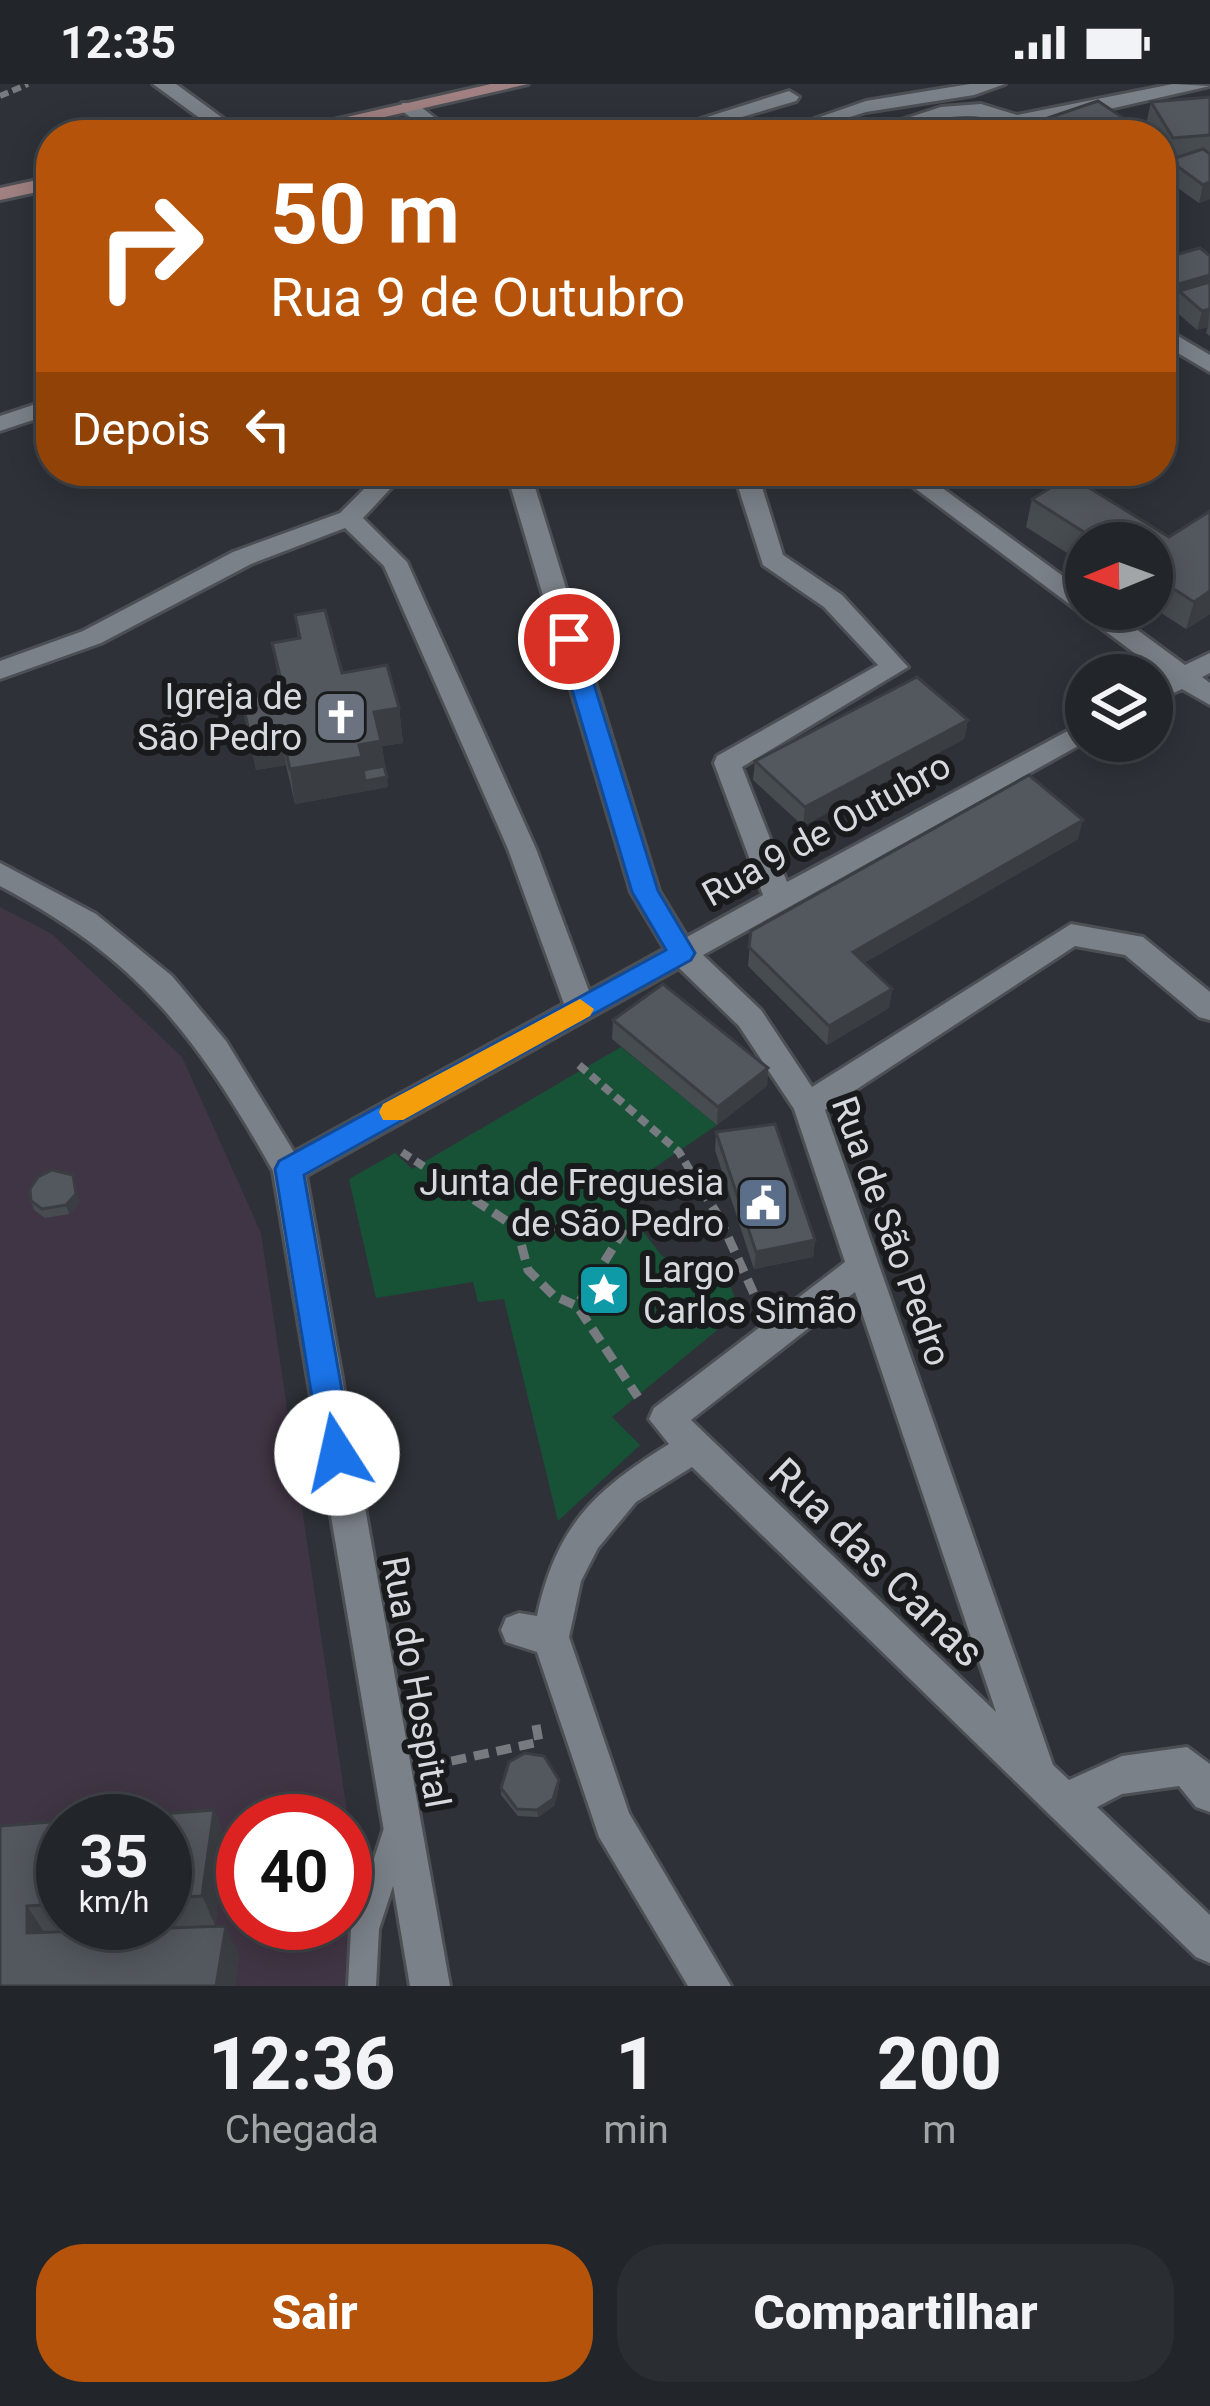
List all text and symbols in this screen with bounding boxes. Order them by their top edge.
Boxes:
text: 12:35 [60,16,176,69]
text: 50 m [270,165,460,264]
icon: right [72,168,228,324]
text: Rua 9 de Outubro [270,266,685,329]
icon: left [235,396,301,462]
text: Depois [72,403,211,456]
north arrow [1065,522,1173,630]
map controls [1065,522,1173,762]
pin [518,588,620,690]
icon: arrive [536,606,602,672]
button: layers [1065,654,1173,762]
place label: Igreja de São Pedro [137,676,302,759]
church icon: Igreja de São Pedro [313,689,369,745]
street label: Rua 9 de Outubro [695,744,958,915]
street label: Rua de São Pedro [823,1091,959,1372]
place label: Junta de Freguesia de São Pedro [419,1162,724,1245]
public building icon: Junta de Freguesia de São Pedro [735,1175,791,1231]
place label: Largo Carlos Simão [643,1249,857,1332]
place icon: Largo Carlos Simão [576,1262,632,1318]
position arrow [274,1390,400,1516]
street label: Rua das Canas [759,1448,994,1677]
street label: Rua do Hospital [373,1553,459,1811]
speed limit sign: 40 [216,1794,372,1950]
text: 35 [80,1821,148,1892]
text: km/h [79,1884,149,1919]
text: 12:36 [208,2022,395,2107]
text: 1 [615,2022,657,2107]
text: 200 [877,2022,1002,2107]
text: Chegada [225,2107,379,2153]
text: min [604,2107,669,2153]
text: m [922,2107,956,2153]
button: Sair [36,2244,593,2382]
button: Compartilhar [617,2244,1174,2382]

